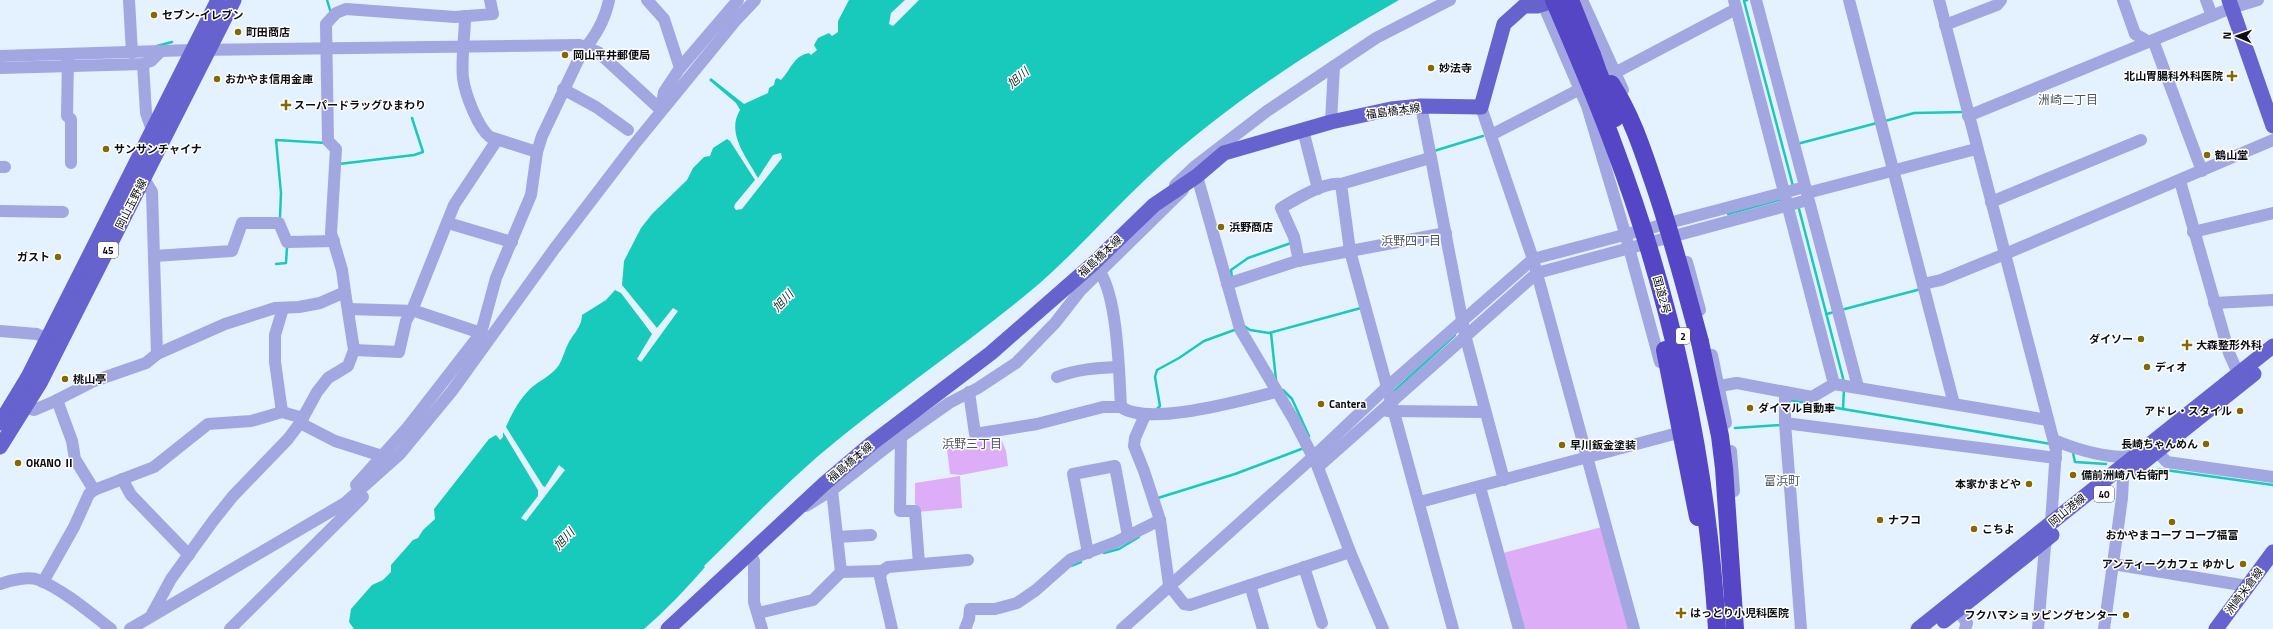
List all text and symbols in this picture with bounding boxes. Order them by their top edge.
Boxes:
place label: セブン-イレブン [162,7,244,23]
marker: セブン-イレブン [149,10,159,20]
north arrow [2217,16,2257,56]
place label: 町田商店 [246,24,290,40]
marker: 町田商店 [233,27,243,37]
text: N [2219,32,2235,40]
place label: 岡山平井郵便局 [573,47,650,63]
marker: 岡山平井郵便局 [560,50,570,60]
place label: 妙法寺 [1439,60,1472,76]
water label: 旭川 [1002,61,1035,93]
marker: 妙法寺 [1426,63,1436,73]
place label: 北山胃腸科外科医院 [2124,68,2223,84]
marker: 北山胃腸科外科医院 [2226,70,2238,82]
place label: おかやま信用金庫 [225,71,313,87]
marker: おかやま信用金庫 [212,74,222,84]
district label: 洲崎二丁目 [2038,90,2098,109]
place label: スーパードラッグひまわり [294,97,426,113]
street label: 福島橋本線 [1365,99,1421,123]
marker: スーパードラッグひまわり [281,100,291,110]
place label: サンサンチャイナ [114,141,202,157]
marker: サンサンチャイナ [101,144,111,154]
place label: 鶴山堂 [2214,147,2248,163]
marker: 鶴山堂 [2202,150,2212,160]
street label: 岡山玉野線 [111,176,151,232]
place label: 浜野商店 [1229,219,1273,235]
marker: 浜野商店 [1216,222,1226,232]
street label: 福島橋本線 [1074,231,1126,281]
district label: 浜野四丁目 [1381,231,1441,250]
road number: 45 [98,242,118,258]
place label: ガスト [17,249,50,265]
marker: ガスト [53,252,63,262]
street label: 国道2号 [1649,274,1675,316]
water label: 旭川 [767,284,799,316]
road number: 2 [1676,328,1690,344]
place label: ダイソー [2089,331,2133,347]
marker: ダイソー [2136,334,2146,344]
place label: 大森整形外科 [2196,337,2262,353]
marker: 大森整形外科 [2181,339,2193,351]
place label: ディオ [2155,359,2187,375]
marker: ディオ [2142,362,2152,372]
place label: 桃山亭 [73,371,106,387]
marker: 桃山亭 [60,374,70,384]
place label: Cantera [1329,396,1366,412]
marker: Cantera [1316,399,1326,409]
place label: ダイマル自動車 [1758,400,1835,416]
marker: ダイマル自動車 [1745,403,1755,413]
place label: アドレ・スタイル [2144,403,2232,419]
marker: アドレ・スタイル [2235,406,2245,416]
district label: 浜野三丁目 [942,434,1002,453]
place label: 長崎ちゃんめん [2121,436,2198,452]
place label: 早川鈑金塗装 [1570,437,1636,453]
street label: 福島橋本線 [824,438,876,486]
marker: 長崎ちゃんめん [2201,439,2211,449]
marker: 早川鈑金塗装 [1557,440,1567,450]
place label: OKANO Ⅱ [26,455,75,471]
marker: OKANO Ⅱ [13,458,23,468]
place label: 備前洲崎八右衛門 [2081,467,2169,483]
marker: 備前洲崎八右衛門 [2068,470,2078,480]
district label: 富浜町 [1764,471,1800,490]
place label: 本家かまどや [1955,476,2021,492]
marker: 本家かまどや [2024,479,2034,489]
road number: 40 [2094,486,2114,502]
street label: 岡山港線 [2045,490,2089,530]
place label: ナフコ [1888,512,1921,528]
marker: ナフコ [1875,515,1885,525]
marker: おかやまコープ コープ福富 [2167,517,2177,527]
place label: こちよ [1982,521,2015,537]
water label: 旭川 [548,522,580,554]
marker: こちよ [1969,524,1979,534]
place label: おかやまコープ コープ福富 [2105,527,2239,543]
place label: アンティークカフェ ゆかし [2102,556,2235,572]
marker: アンティークカフェ ゆかし [2238,559,2248,569]
street label: 洲崎米倉線 [2221,564,2267,618]
place label: はっとり小児科医院 [1690,605,1789,621]
marker: はっとり小児科医院 [1675,607,1687,619]
place label: フクハマショッピングセンター [1965,607,2118,623]
marker: フクハマショッピングセンター [2121,610,2131,620]

